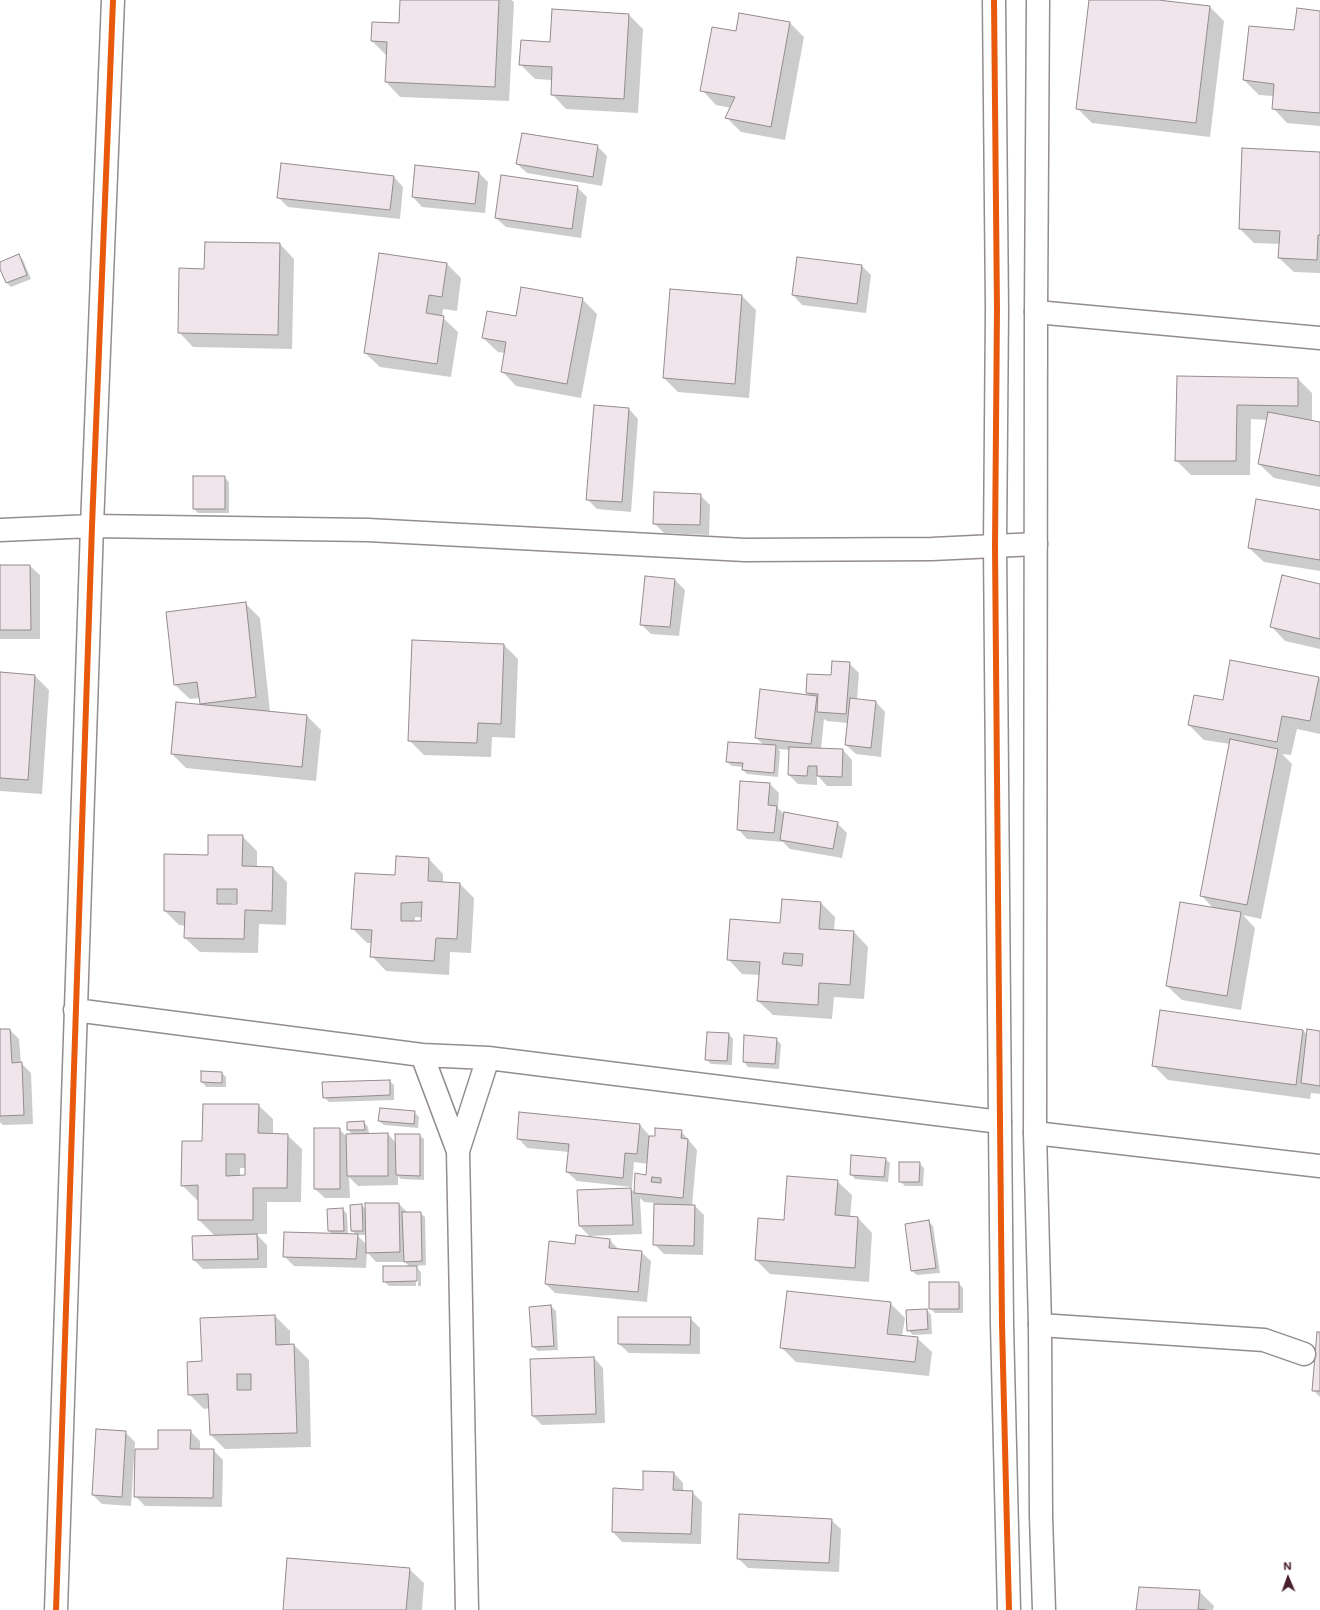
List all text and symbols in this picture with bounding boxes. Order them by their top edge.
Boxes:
north arrow [1268,1558,1308,1598]
text: N [1283,1558,1292,1573]

